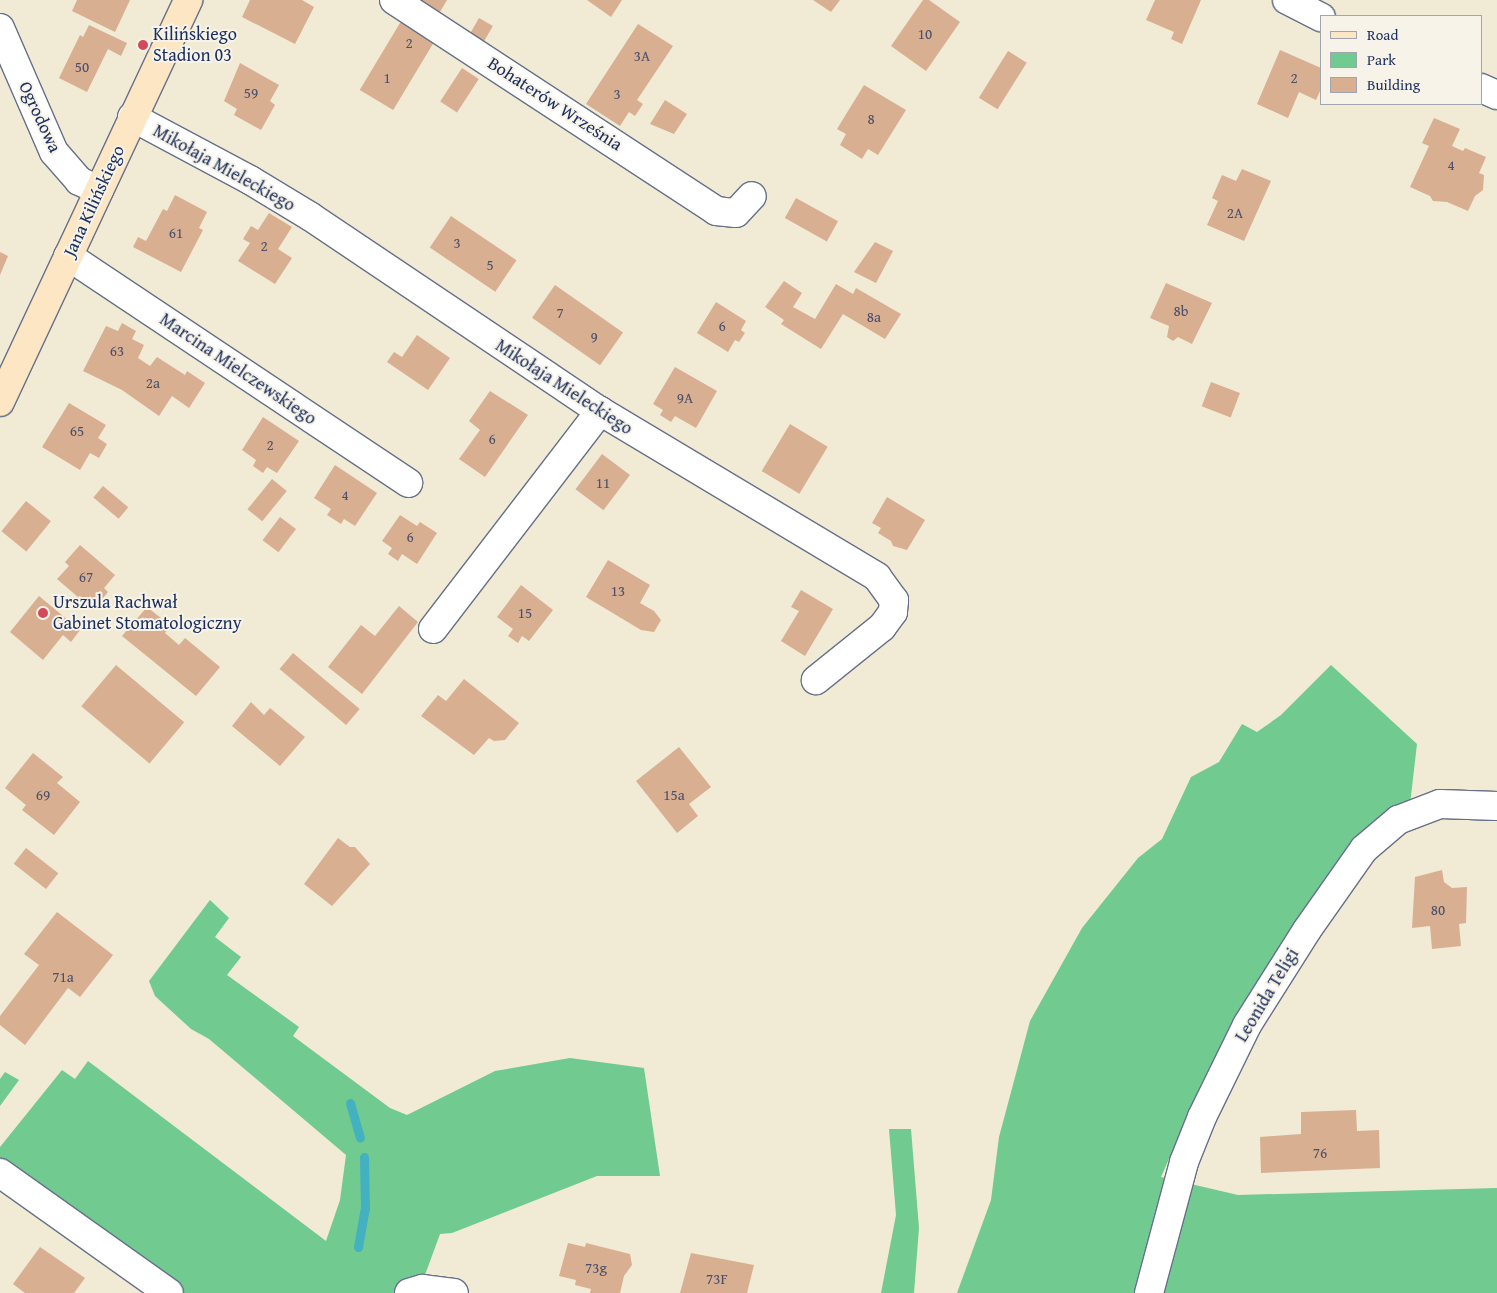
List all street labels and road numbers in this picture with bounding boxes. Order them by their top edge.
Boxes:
street label: Bohaterów Września [484,52,626,156]
street label: Ogrodowa [14,78,66,156]
street label: Mikołaja Mieleckiego [149,120,299,216]
street label: Jana Kilińskiego [59,142,129,260]
street label: Marcina Mielczewskiego [156,309,320,429]
street label: Mikołaja Mieleckiego [491,335,637,439]
street label: Leonida Teligi [1231,944,1303,1046]

